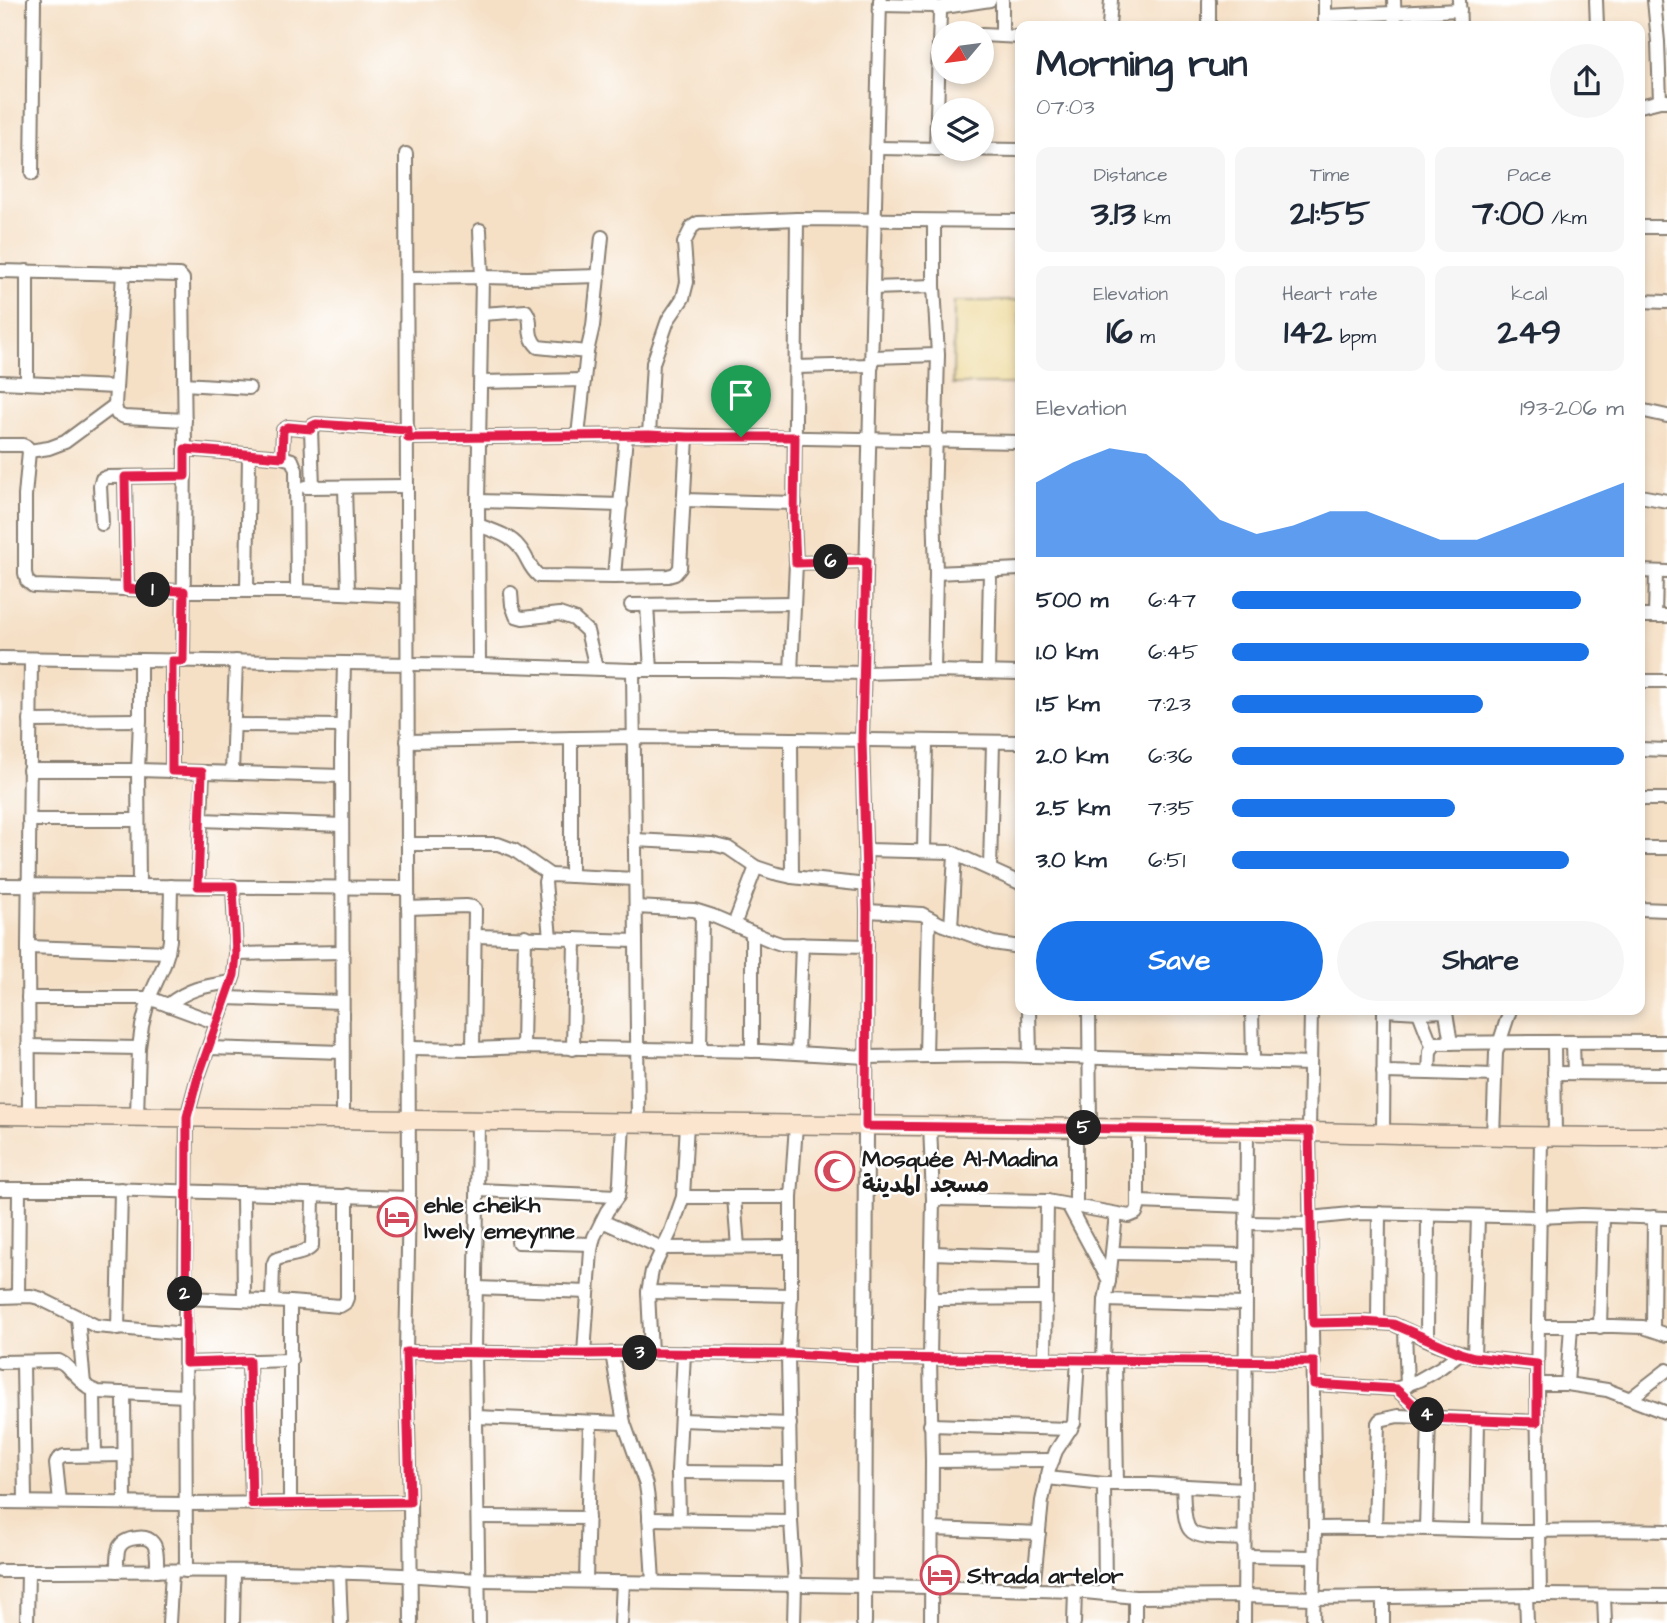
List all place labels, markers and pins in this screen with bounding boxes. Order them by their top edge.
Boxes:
pin [711,365,771,437]
pin: 6 [814,544,848,580]
pin: 1 [136,572,170,608]
pin: 5 [1066,1110,1102,1146]
place label: Mosquée Al-Madina مسجد المدينة [862,1143,1058,1201]
mosque icon: Mosquée Al-Madina مسجد المدينة [814,1150,856,1192]
place label: ehle cheikh lwely emeynne [424,1189,576,1249]
hotel icon: ehle cheikh lwely emeynne [376,1196,418,1238]
pin: 2 [168,1276,202,1312]
pin: 3 [622,1336,658,1370]
pin: 4 [1410,1398,1444,1432]
hotel icon: Strada artelor [919,1554,961,1596]
place label: Strada artelor [966,1560,1124,1592]

